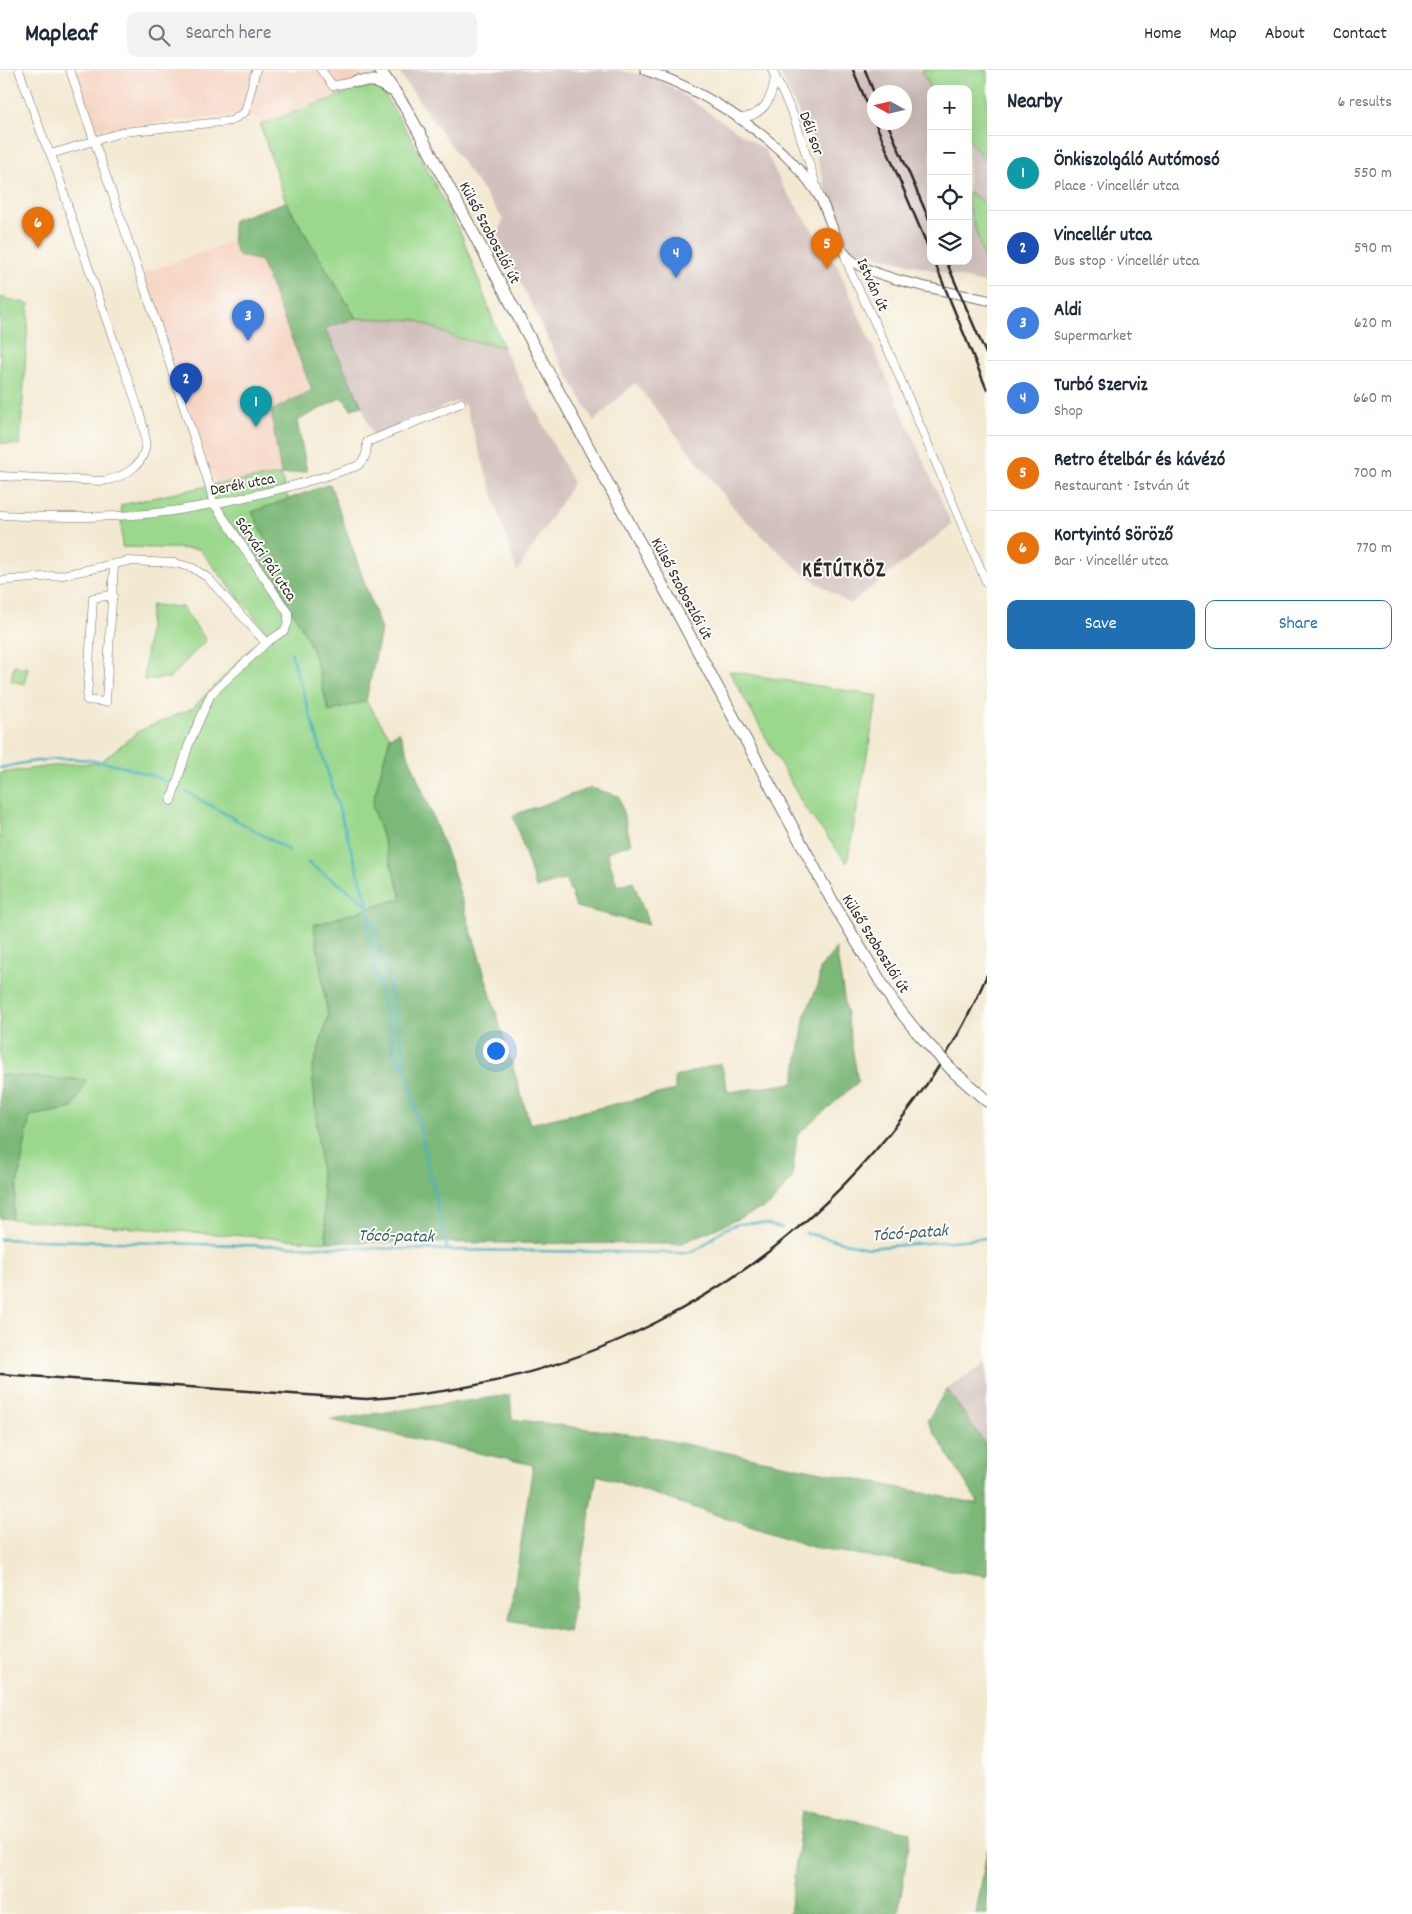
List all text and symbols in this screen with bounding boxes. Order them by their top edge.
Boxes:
search box [127,12,477,57]
text: Mapleaf [25,18,97,52]
icon: search [145,21,173,49]
text: Search here [185,21,271,48]
text: Home [1144,22,1181,47]
text: Map [1209,22,1237,47]
text: About [1265,22,1305,47]
text: Contact [1333,22,1387,47]
north arrow [867,85,912,130]
map controls [927,85,972,265]
button: + [927,85,972,130]
text: Nearby [1007,88,1062,118]
text: 6 results [1337,91,1392,114]
street label: Déli sor [792,109,829,159]
button: − [927,130,972,175]
text: Önkiszolgáló Autómosó [1054,148,1220,175]
text: 1 [1021,162,1025,185]
text: 550 m [1354,162,1392,185]
button: locate [927,175,972,220]
text: Place · Vincellér utca [1054,175,1179,198]
street label: Külső Szoboszlói út [452,178,526,289]
pin: 6 [22,207,54,248]
button: layers [927,220,972,265]
text: Vincellér utca [1054,223,1152,250]
pin: 5 [811,228,843,269]
pin: 4 [660,237,692,278]
text: 2 [1020,237,1027,260]
text: 590 m [1354,237,1392,260]
text: Bus stop · Vincellér utca [1054,250,1199,273]
street label: István út [850,255,894,315]
text: Aldi [1054,298,1081,325]
pin: 3 [232,300,264,341]
text: 3 [1019,312,1027,335]
text: 620 m [1354,312,1392,335]
text: Supermarket [1054,325,1132,348]
pin: 2 [170,363,202,404]
text: Turbó Szerviz [1054,373,1148,400]
pin: 1 [240,386,272,427]
text: 4 [1020,387,1026,410]
text: 660 m [1353,387,1392,410]
text: Shop [1054,400,1083,423]
text: Retro ételbár és kávézó [1054,448,1225,475]
text: 5 [1019,462,1027,485]
text: 700 m [1354,462,1392,485]
street label: Derék utca [208,468,277,503]
text: Restaurant · István út [1054,475,1190,498]
street label: Sárvári Pál utca [228,512,302,607]
text: Kortyintó Söröző [1054,523,1173,550]
street label: Külső Szoboszlói út [644,534,718,645]
text: 6 [1019,537,1027,560]
text: 770 m [1356,537,1392,560]
text: Bar · Vincellér utca [1054,550,1168,573]
district label: KÉTÚTKÖZ [802,557,886,587]
button: Save [1007,600,1195,649]
button: Share [1205,600,1392,649]
street label: Külső Szoboszlói út [835,890,915,998]
your location [483,1038,509,1064]
water label: Tócó-patak [871,1219,950,1250]
water label: Tócó-patak [358,1224,436,1251]

